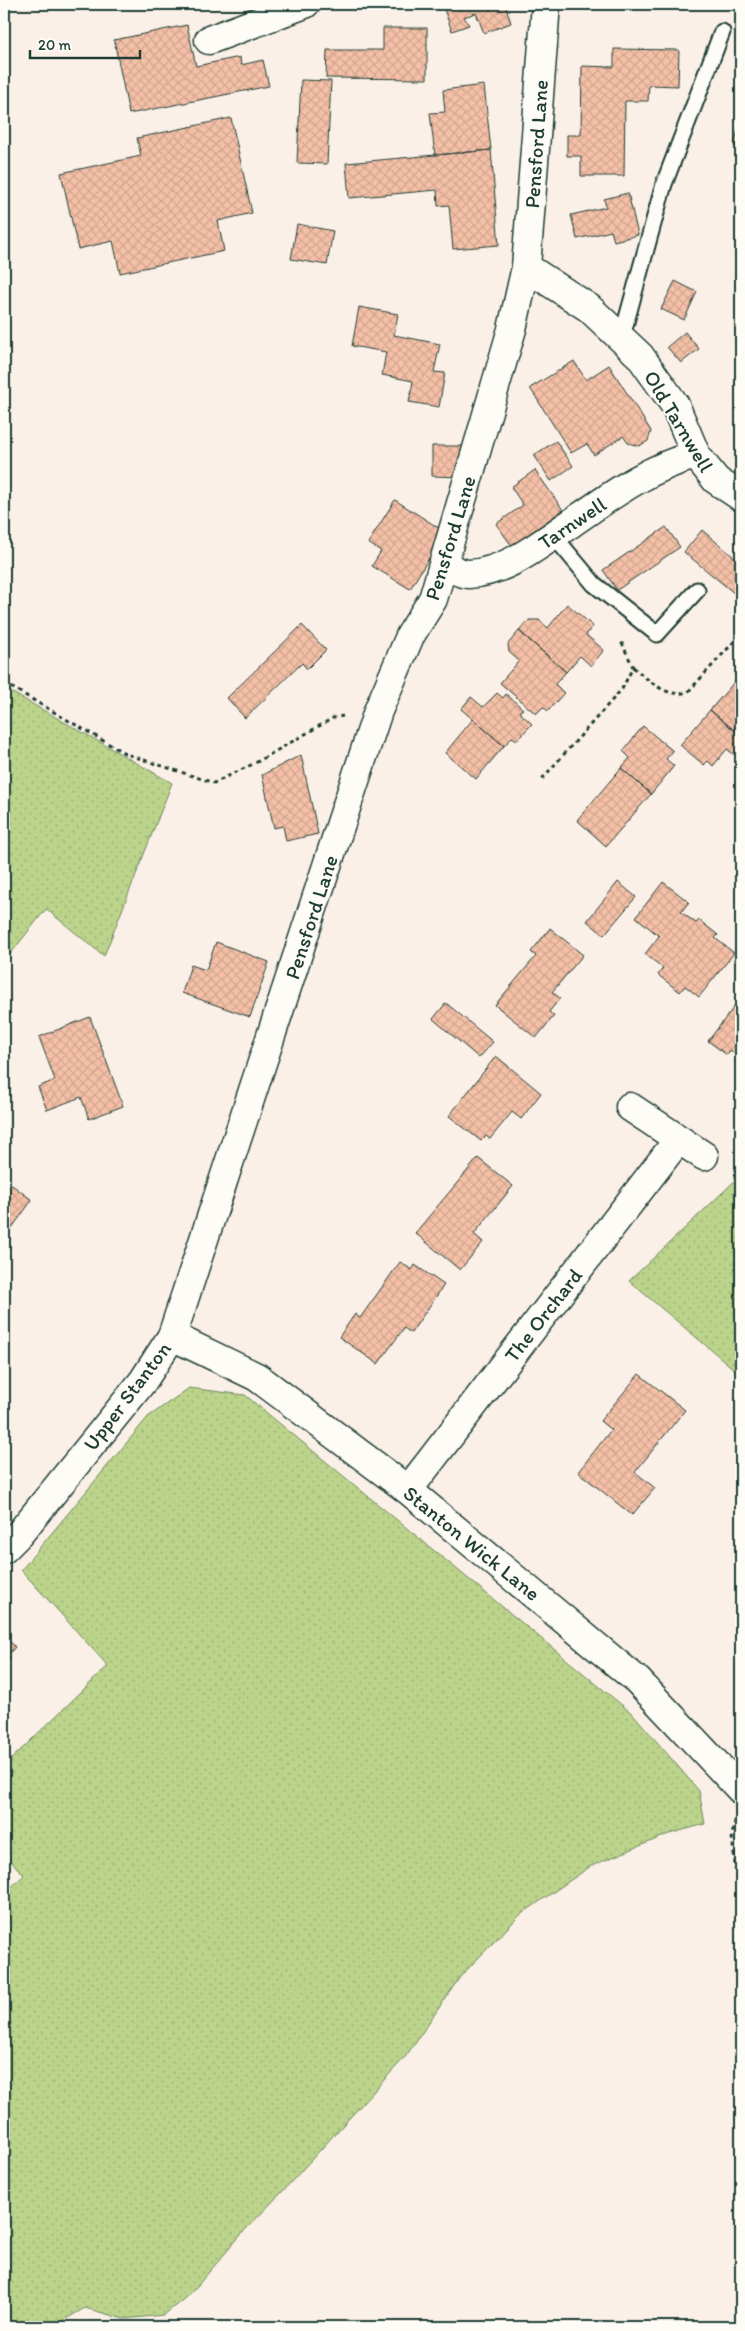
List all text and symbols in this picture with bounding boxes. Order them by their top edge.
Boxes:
scale bar [30,28,140,60]
text: 20 m [38,36,72,54]
street label: Pensford Lane [519,79,553,209]
street label: Old Tarnwell [639,366,719,476]
street label: Pensford Lane [419,473,481,603]
street label: Tarnwell [533,491,611,555]
street label: Pensford Lane [279,852,343,982]
street label: The Orchard [499,1263,588,1367]
street label: Upper Stanton [78,1336,176,1455]
street label: Stanton Wick Lane [399,1480,545,1606]

